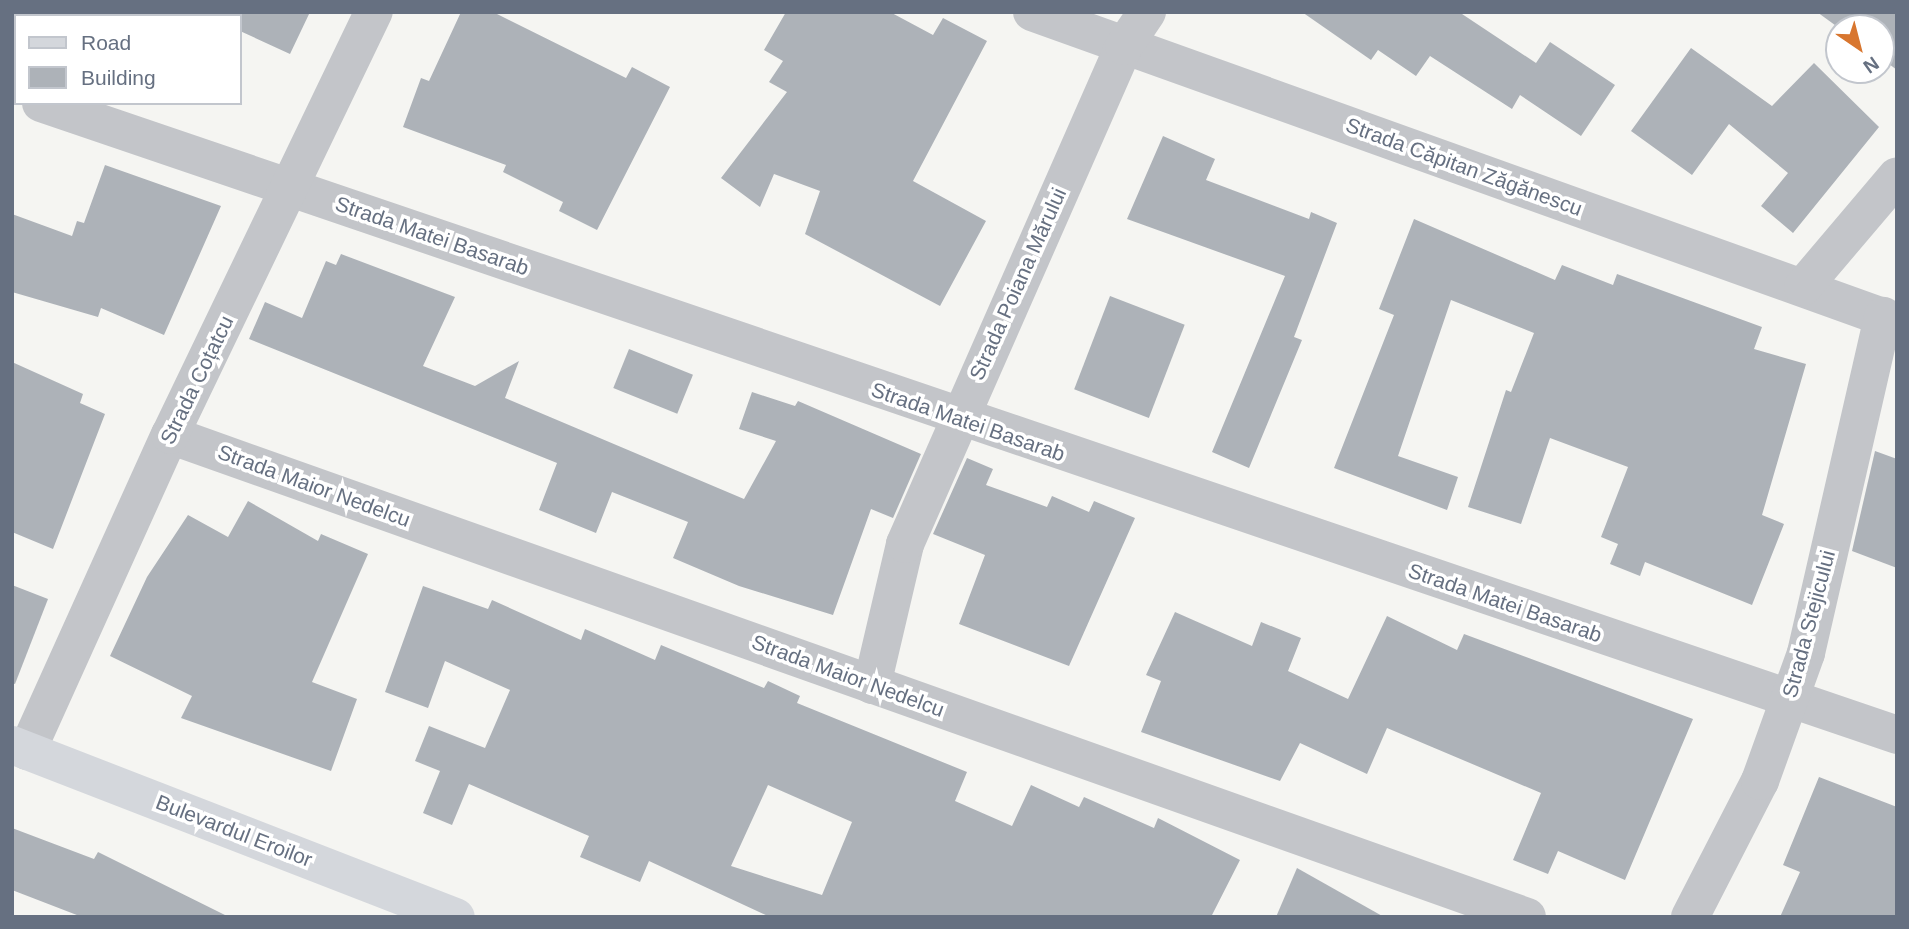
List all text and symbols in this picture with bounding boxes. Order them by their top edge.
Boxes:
legend [14,14,242,105]
north arrow [1825,14,1895,84]
text: Road [81,31,131,54]
text: N [1860,52,1883,78]
text: Building [81,66,156,89]
street label: Strada Căpitan Zăgănescu [1342,112,1586,222]
street label: Strada Poiana Mărului [964,184,1072,384]
street label: Strada Matei Basarab [332,191,532,281]
street label: Strada Coțatcu [155,312,239,448]
street label: Strada Matei Basarab [868,377,1068,467]
street label: Strada Maior Nedelcu [214,439,414,533]
street label: Strada Stejicului [1777,547,1841,701]
street label: Strada Matei Basarab [1405,558,1605,648]
street label: Strada Maior Nedelcu [748,629,948,723]
street label: Bulevardul Eroilor [152,790,316,872]

